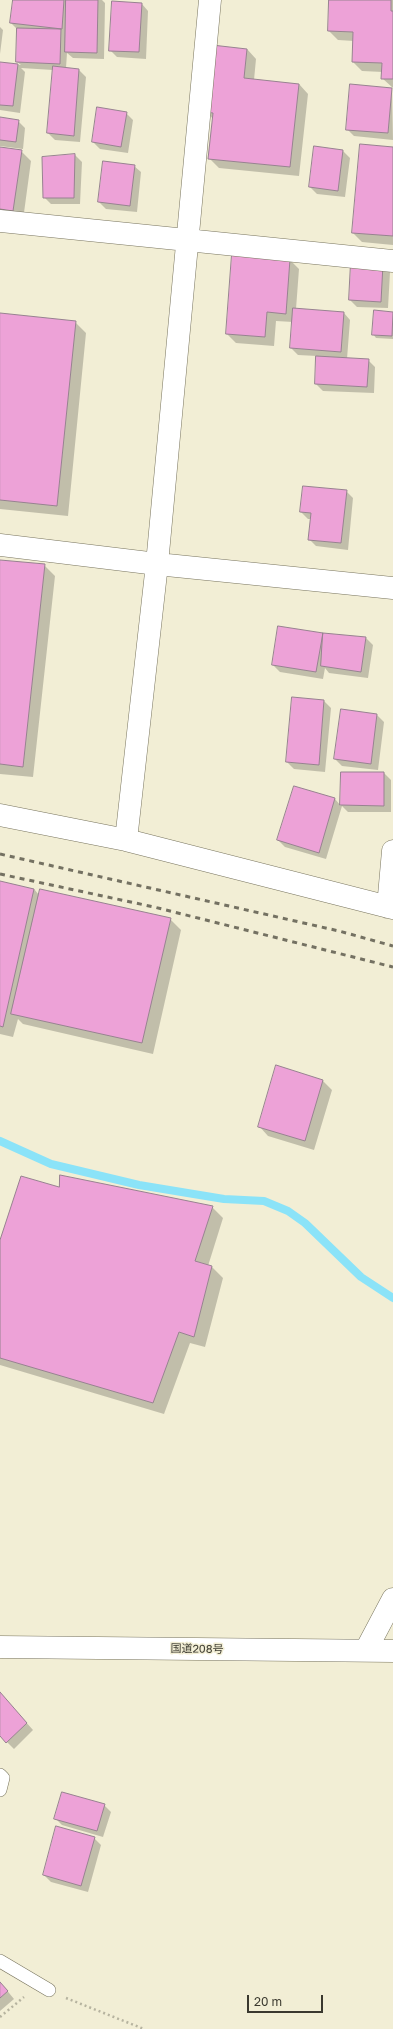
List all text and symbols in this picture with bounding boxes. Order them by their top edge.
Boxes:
street label: 国道208号 [170,1642,224,1656]
scale bar [249,1987,325,2013]
text: 20 m [254,1994,282,2009]

